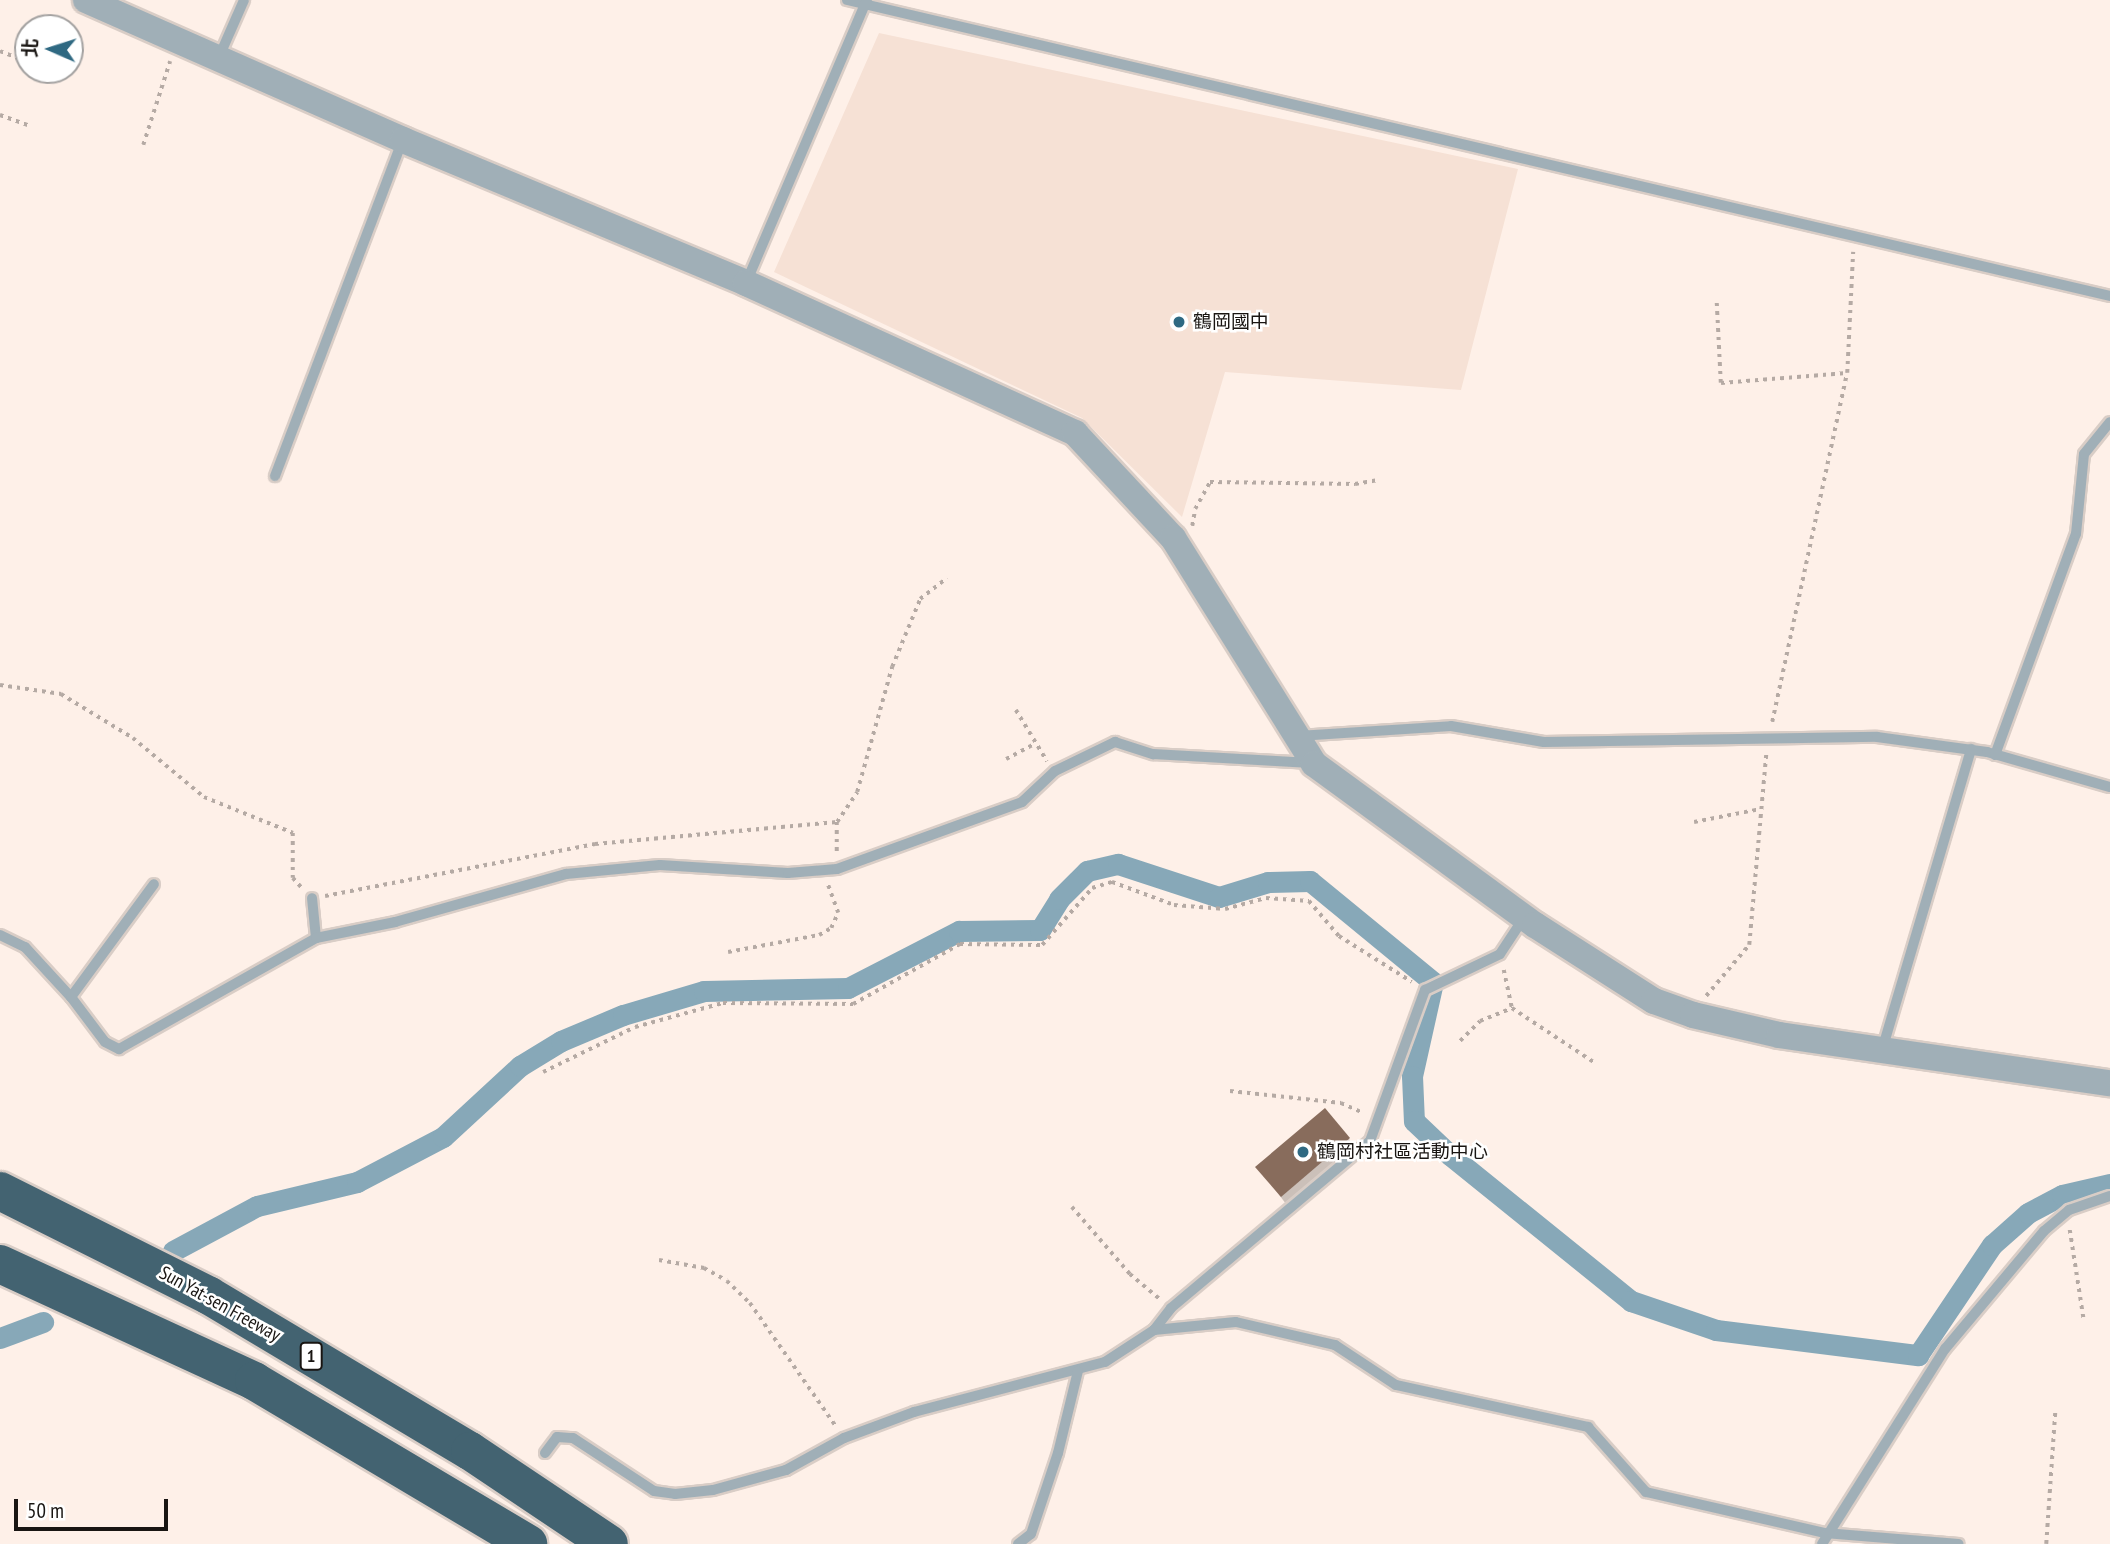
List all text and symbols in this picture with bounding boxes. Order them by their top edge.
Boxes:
north arrow [14,14,84,84]
text: 北 [18,38,43,58]
place label: 鶴岡國中 [1193,311,1269,333]
marker: 鶴岡國中 [1171,314,1187,330]
place label: 鶴岡村社區活動中心 [1317,1141,1488,1163]
marker: 鶴岡村社區活動中心 [1295,1144,1311,1160]
street label: Sun Yat-sen Freeway [155,1261,285,1347]
road number: 1 [299,1342,323,1371]
scale bar [18,1484,172,1528]
text: 50 m [27,1497,64,1524]

